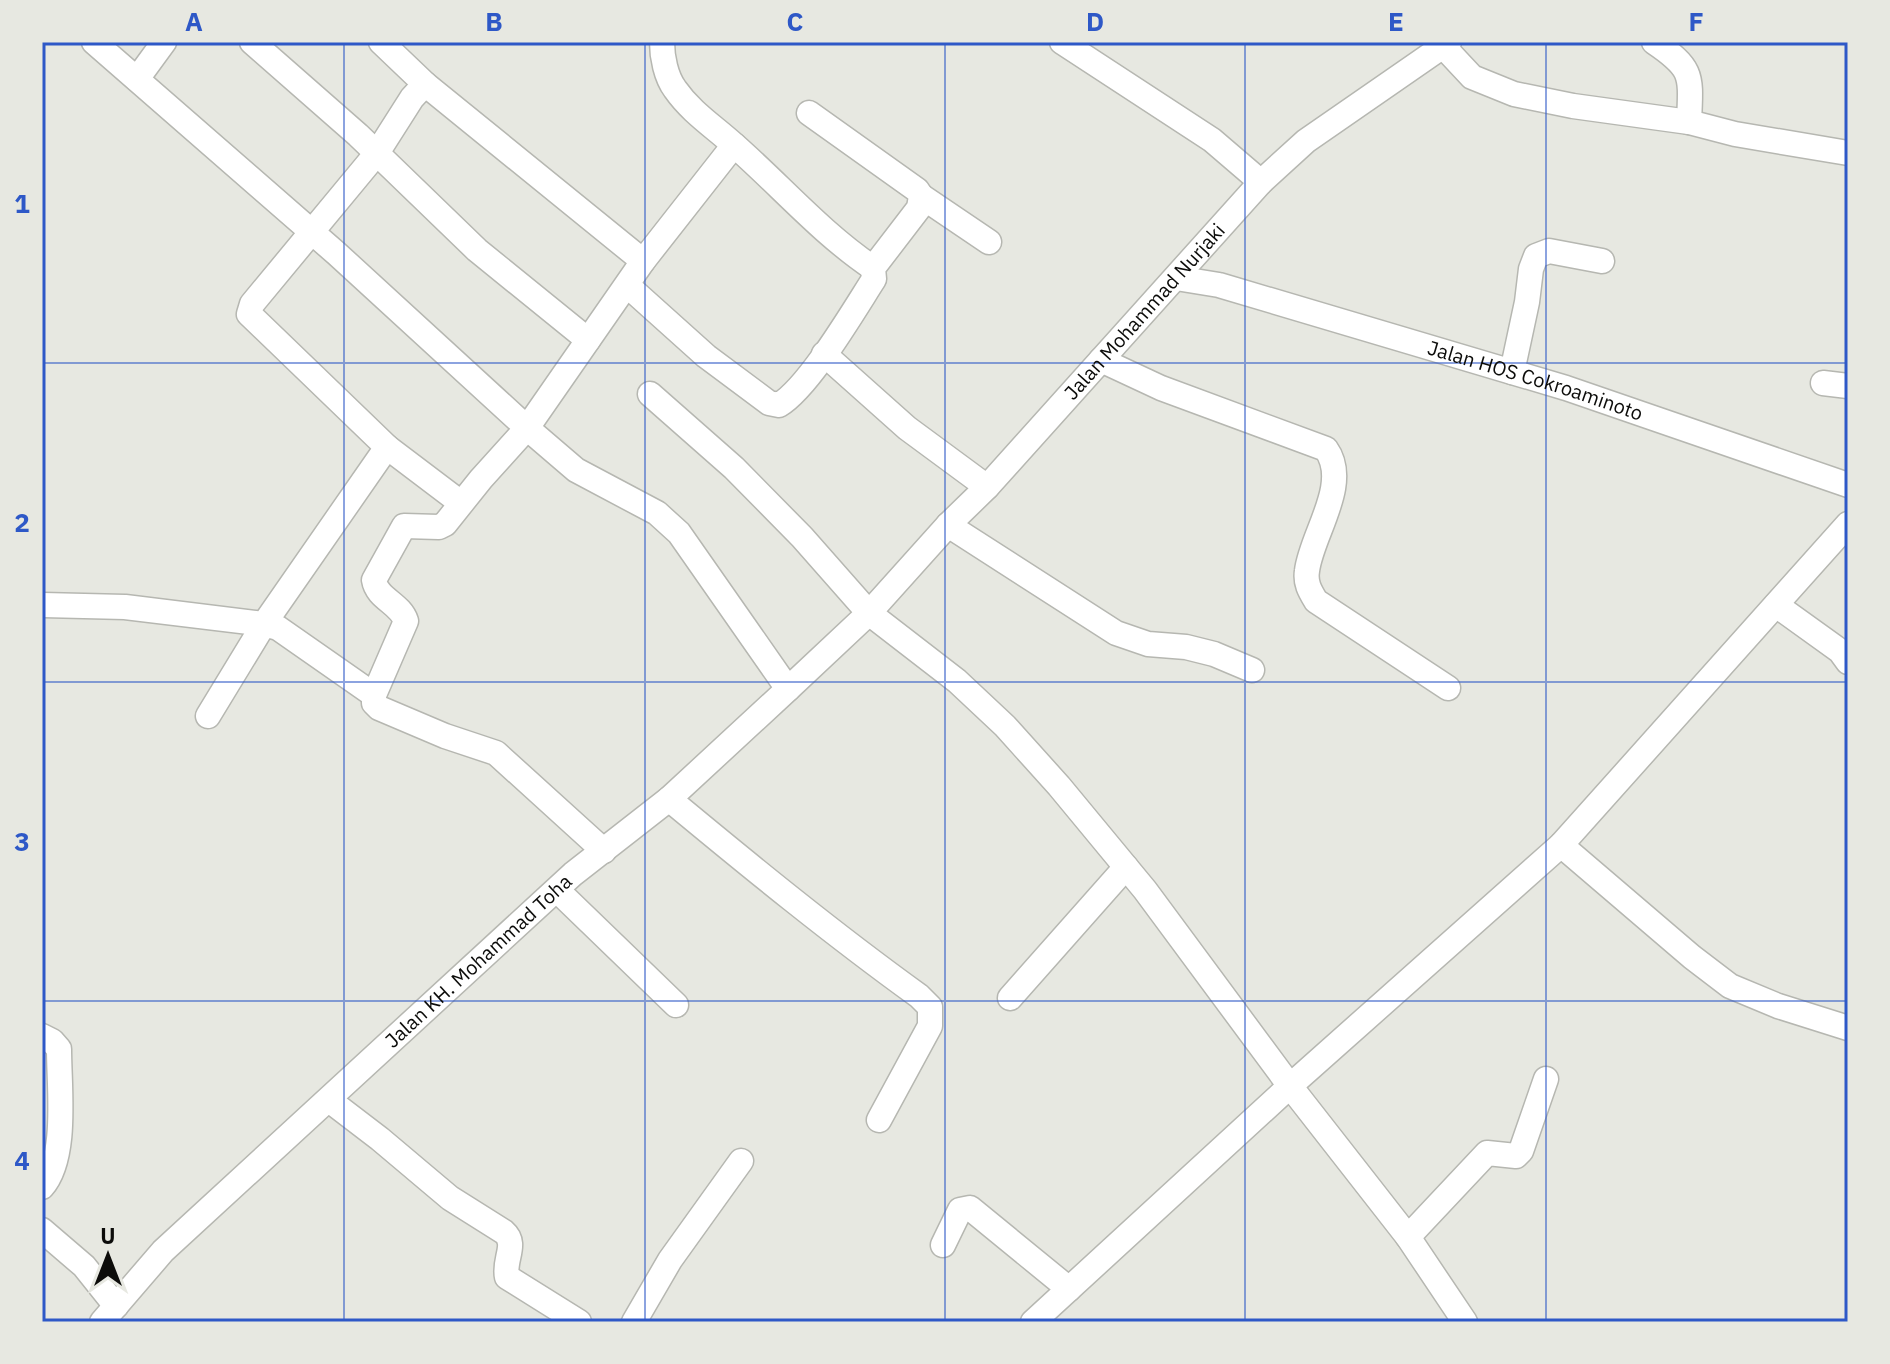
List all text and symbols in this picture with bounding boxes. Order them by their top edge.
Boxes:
text: A [185,4,203,38]
text: B [485,4,503,38]
text: C [787,4,804,38]
text: D [1086,4,1104,38]
text: E [1388,4,1404,38]
text: F [1688,4,1704,38]
text: 1 [14,186,30,220]
street label: Jalan Mohammad Nurjaki [1058,217,1231,405]
street label: Jalan HOS Cokroaminoto [1425,334,1647,427]
text: 2 [14,505,30,539]
text: 3 [14,824,30,858]
street label: Jalan KH. Mohammad Toha [379,868,578,1054]
text: 4 [14,1143,30,1177]
north arrow [68,1216,148,1296]
text: U [100,1221,116,1250]

